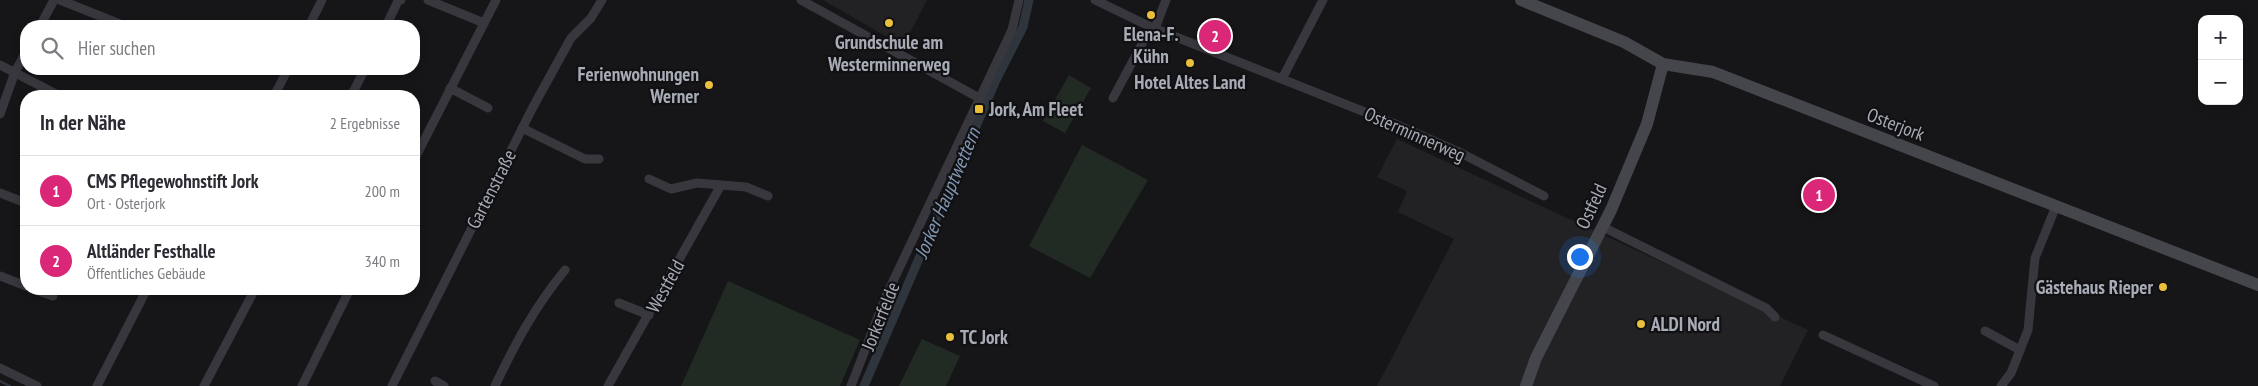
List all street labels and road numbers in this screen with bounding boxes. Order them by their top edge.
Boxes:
street label: Osterminnerweg [1361,101,1469,167]
street label: Osterjork [1864,102,1929,146]
street label: Gartenstraße [461,145,521,233]
street label: Ostfeld [1570,179,1612,233]
street label: Westfeld [641,255,689,317]
street label: Jorkerfelde [855,278,905,354]

